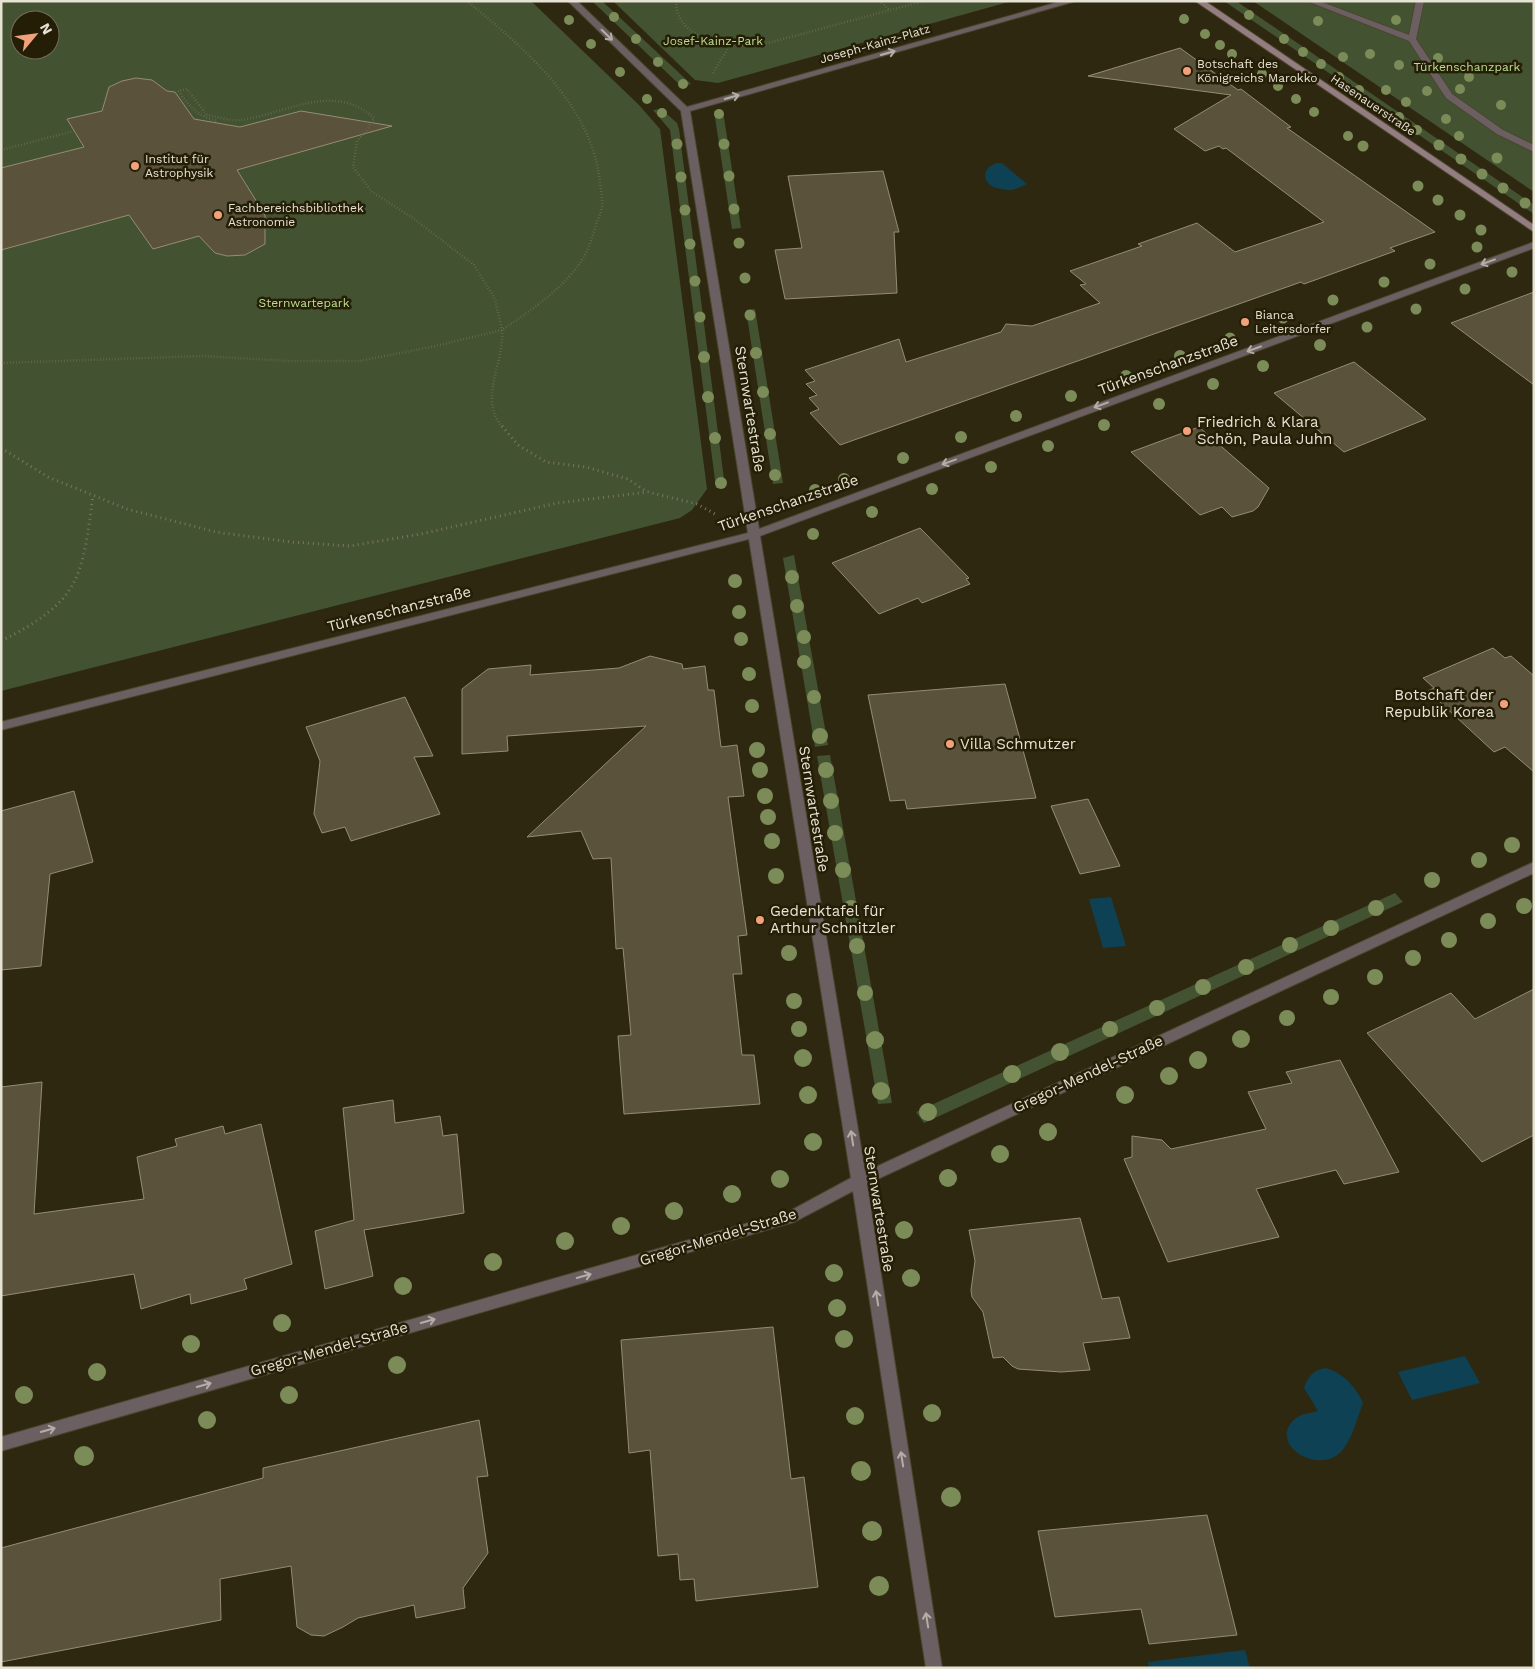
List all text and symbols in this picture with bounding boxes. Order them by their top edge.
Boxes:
north arrow [10,10,60,60]
text: N [37,20,56,37]
street label: Joseph-Kainz-Platz [818,22,932,66]
one-way arrow [601,29,614,41]
park label: Josef-Kainz-Park [663,34,763,48]
one-way arrow [880,48,896,57]
place label: Botschaft des Königreichs Marokko [1197,57,1317,85]
park label: Türkenschanzpark [1414,60,1521,74]
marker: Botschaft des Königreichs Marokko [1181,65,1193,77]
street label: Hasenauerstraße [1328,71,1418,139]
one-way arrow [723,92,739,101]
place label: Institut für Astrophysik [145,152,213,180]
marker: Institut für Astrophysik [129,160,141,172]
place label: Fachbereichsbibliothek Astronomie [228,201,364,229]
marker: Fachbereichsbibliothek Astronomie [212,209,224,221]
one-way arrow [1481,258,1496,267]
park label: Sternwartepark [258,296,350,310]
place label: Bianca Leitersdorfer [1255,308,1331,336]
marker: Bianca Leitersdorfer [1239,316,1251,328]
street label: Türkenschanzstraße [1096,331,1240,399]
street label: Sternwartestraße [731,344,769,474]
one-way arrow [1246,345,1262,354]
one-way arrow [1094,401,1109,410]
place label: Friedrich & Klara Schön, Paula Juhn [1197,413,1332,448]
marker: Friedrich & Klara Schön, Paula Juhn [1181,425,1193,437]
one-way arrow [942,458,957,467]
street label: Türkenschanzstraße [715,470,861,536]
street label: Türkenschanzstraße [325,582,473,636]
place label: Botschaft der Republik Korea [1384,686,1495,721]
marker: Botschaft der Republik Korea [1498,698,1510,710]
place label: Villa Schmutzer [960,735,1076,753]
marker: Villa Schmutzer [944,738,956,750]
street label: Sternwartestraße [795,744,833,874]
place label: Gedenktafel für Arthur Schnitzler [770,902,896,937]
marker: Gedenktafel für Arthur Schnitzler [754,914,766,926]
street label: Gregor-Mendel-Straße [1010,1031,1166,1117]
one-way arrow [846,1130,856,1146]
street label: Sternwartestraße [860,1144,898,1274]
street label: Gregor-Mendel-Straße [637,1205,799,1269]
one-way arrow [576,1271,592,1281]
one-way arrow [872,1291,882,1307]
one-way arrow [419,1316,435,1326]
street label: Gregor-Mendel-Straße [248,1318,410,1380]
one-way arrow [196,1380,212,1390]
one-way arrow [40,1425,56,1435]
one-way arrow [897,1451,907,1467]
one-way arrow [922,1612,932,1628]

